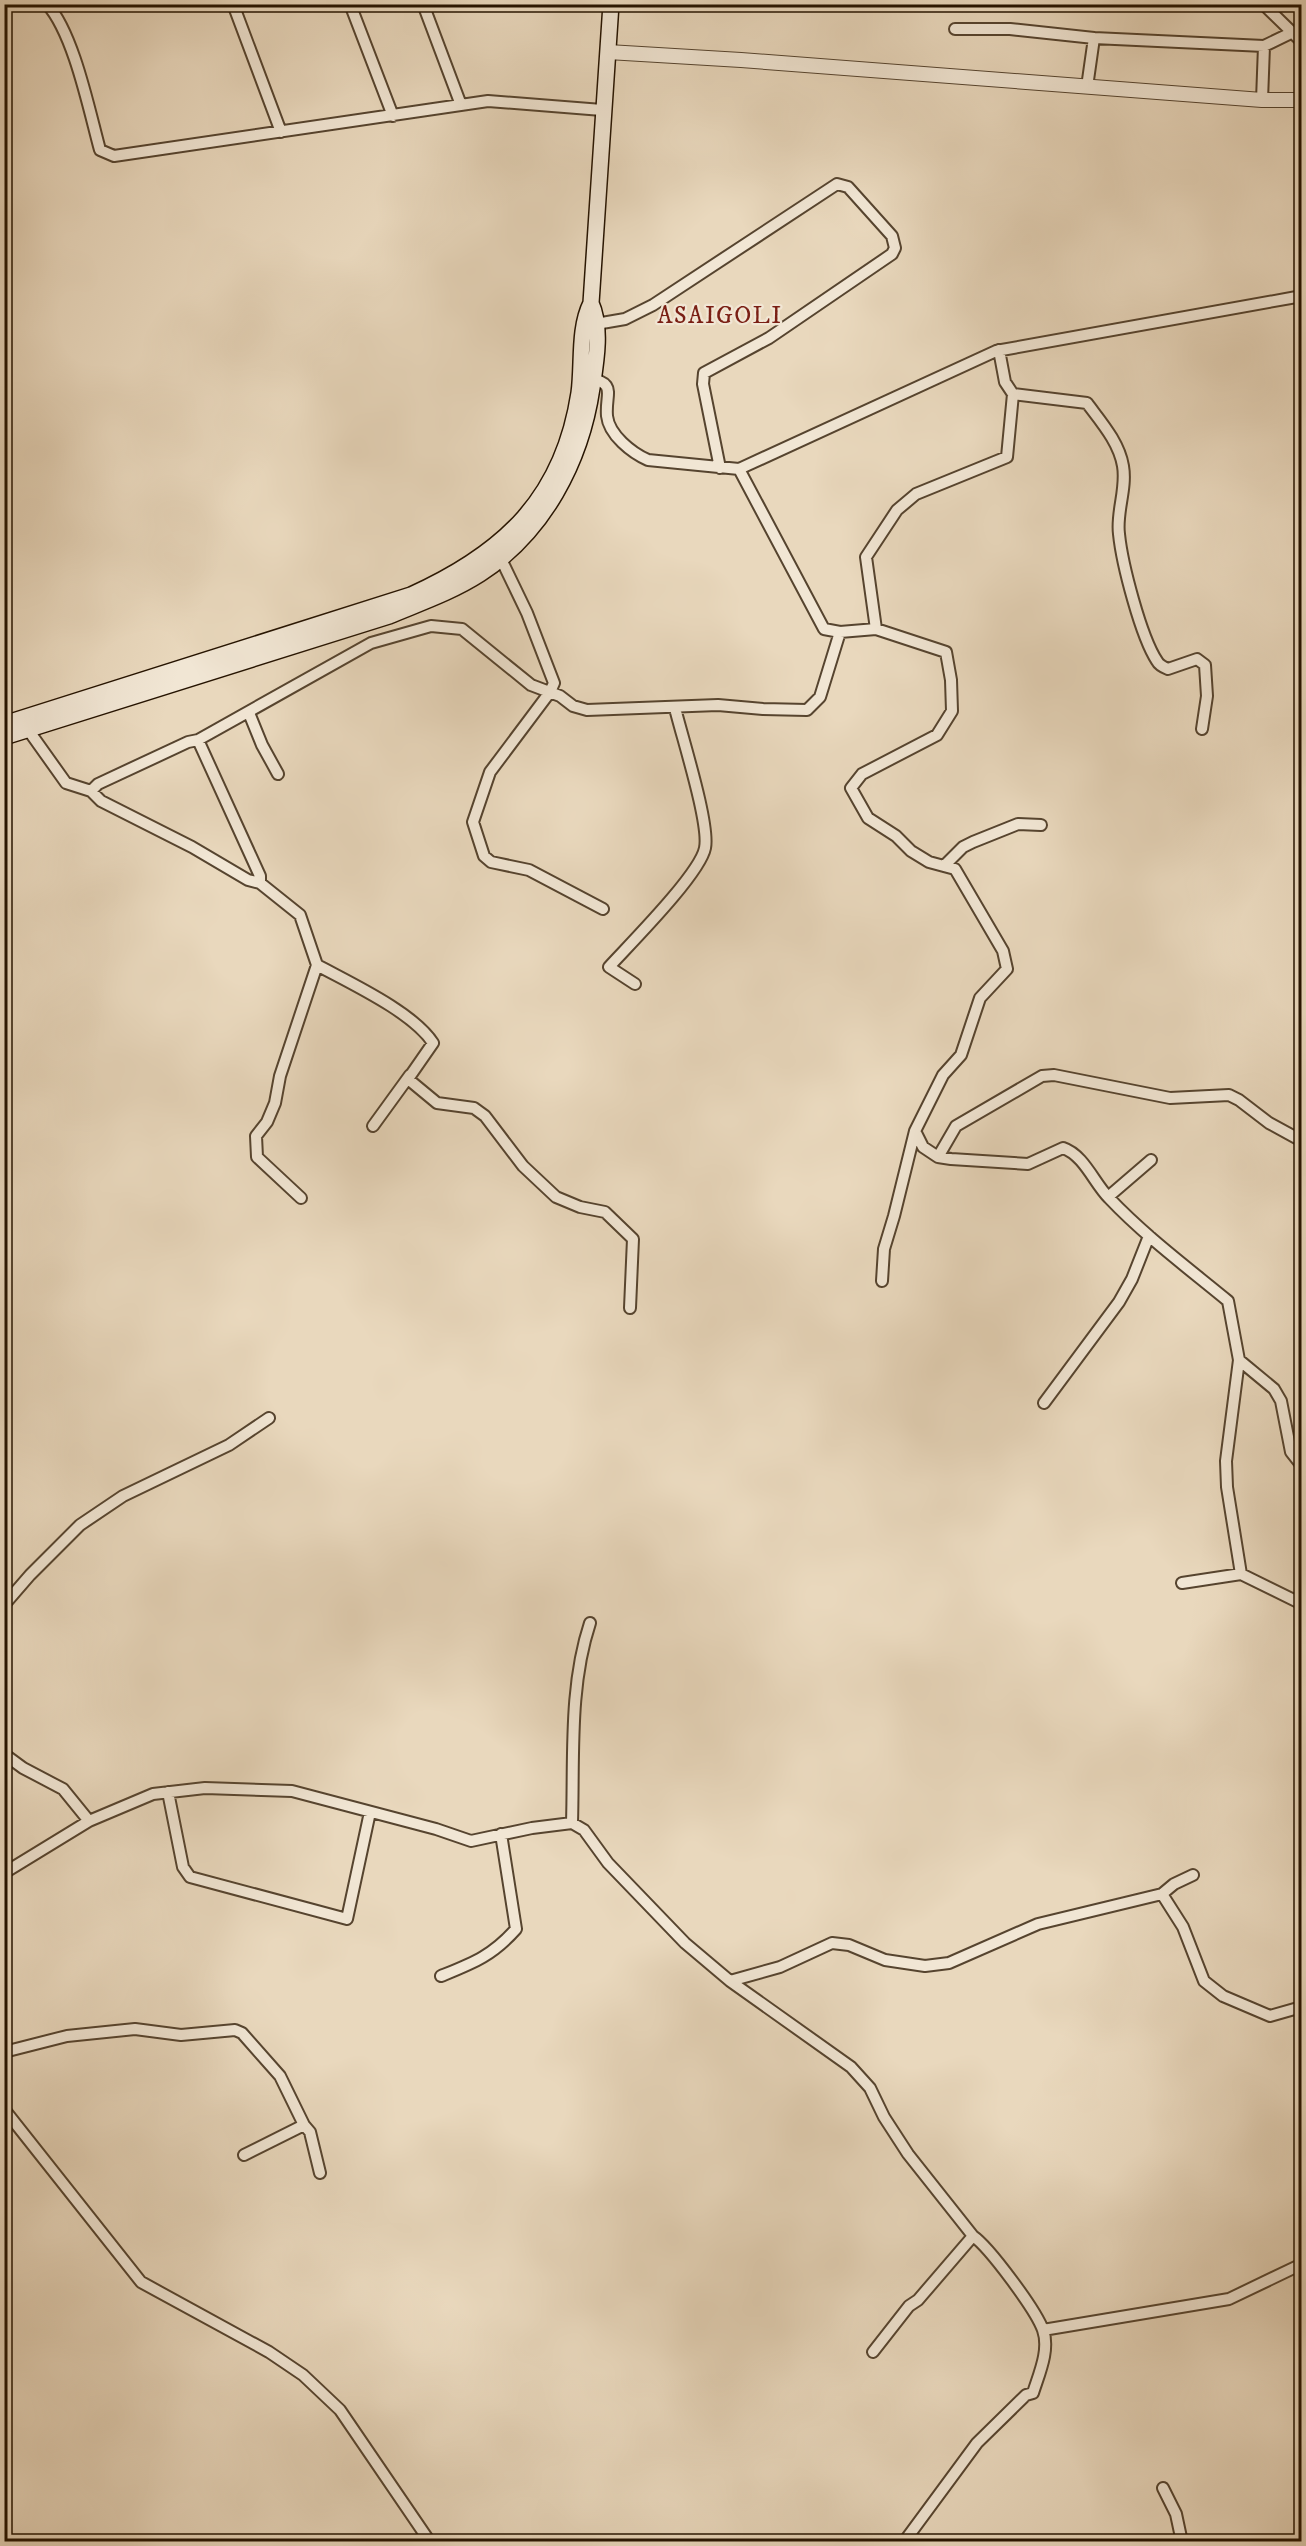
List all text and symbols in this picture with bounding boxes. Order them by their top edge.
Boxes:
district label: ASAIGOLI [657,301,783,331]

